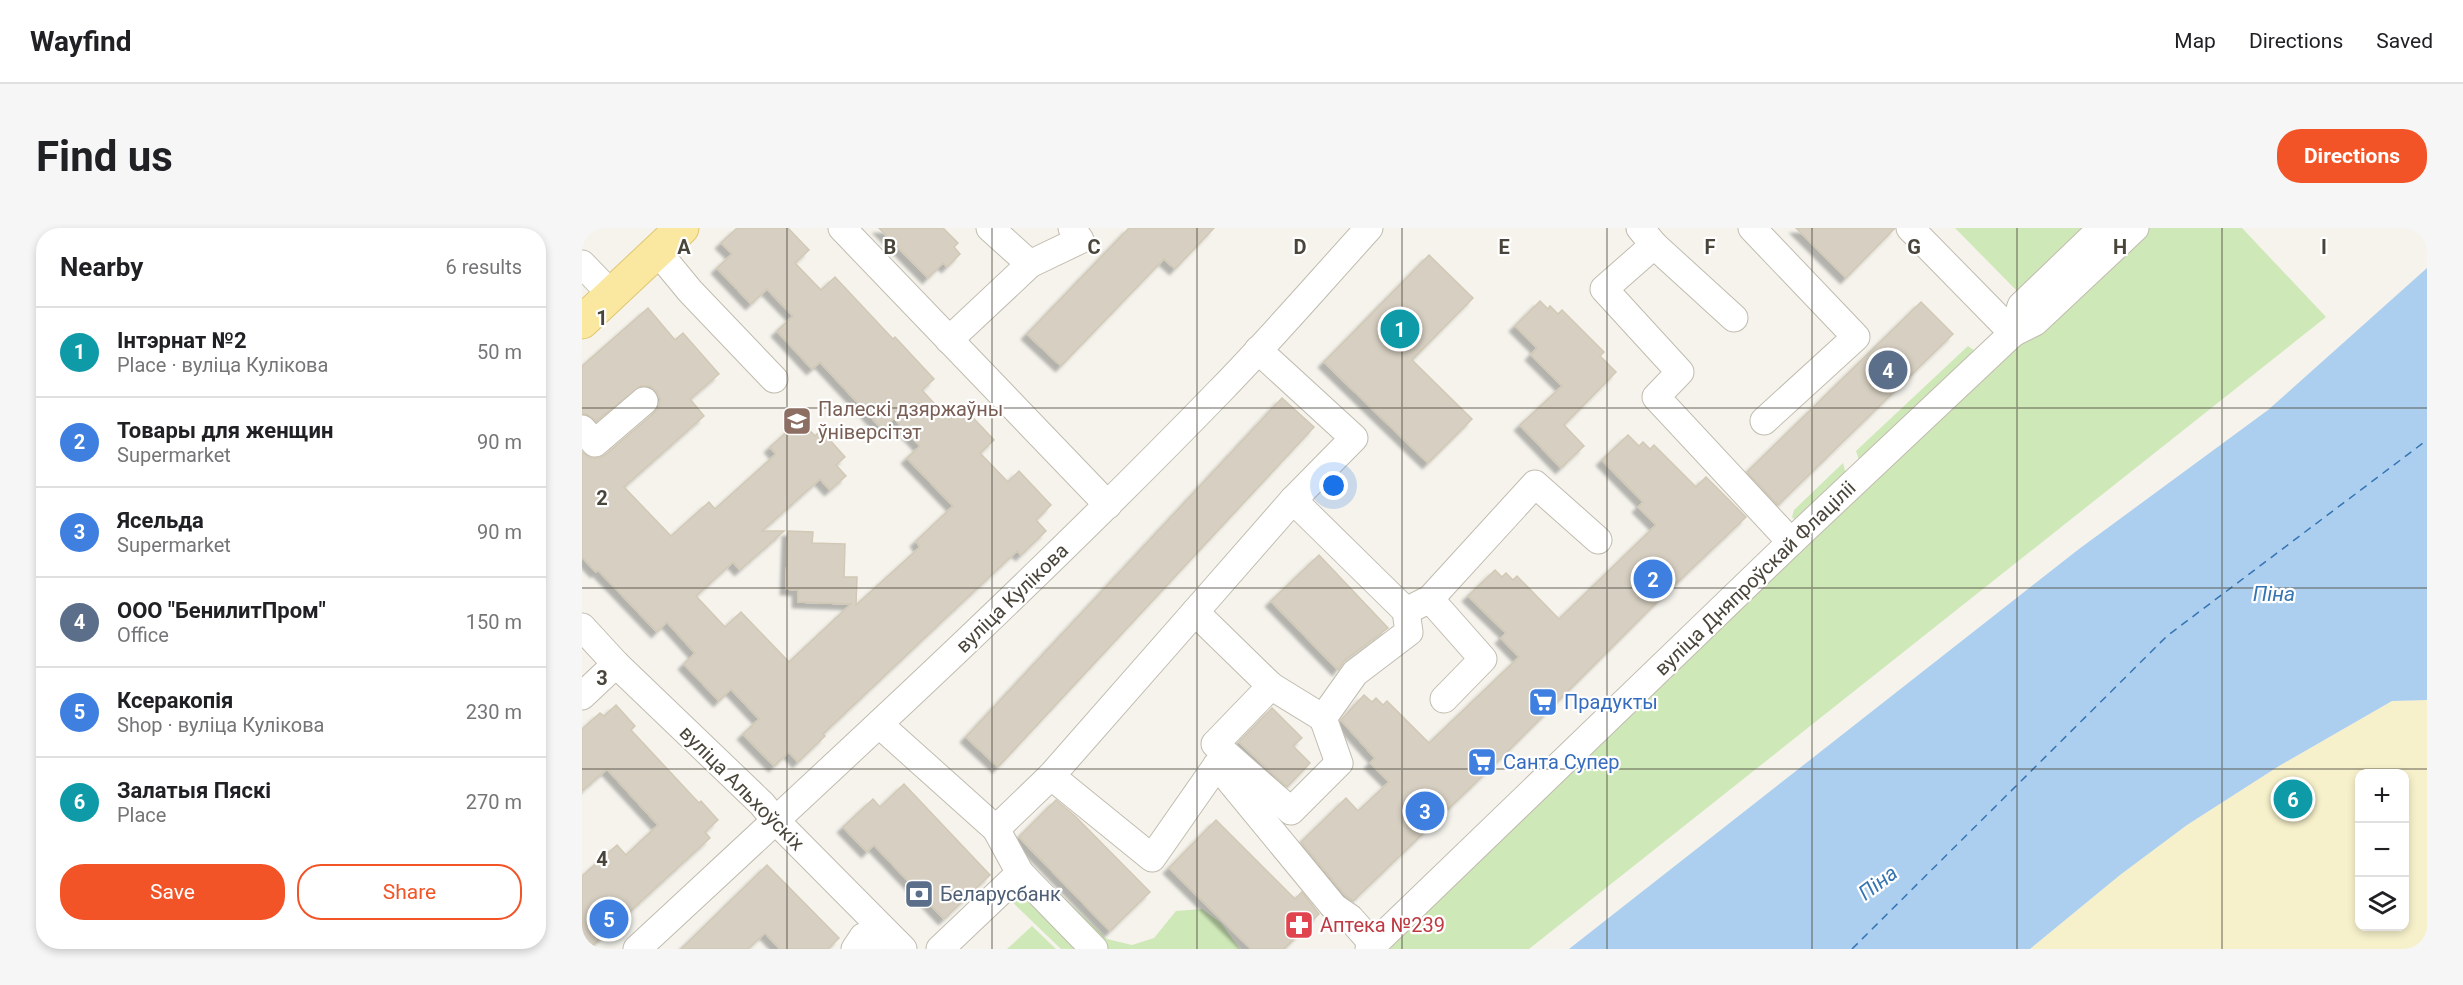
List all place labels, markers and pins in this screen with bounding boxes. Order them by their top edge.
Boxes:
pin: 1 [1380,306,1420,352]
pin: 4 [1868,348,1908,392]
place label: Палескі дзяржаўны ўніверсітэт [818,397,1003,444]
school or university icon: Палескі дзяржаўны ўніверсітэт [781,405,813,437]
pin: 2 [1634,556,1672,602]
supermarket icon: Прадукты [1527,686,1559,718]
place label: Прадукты [1564,690,1658,714]
supermarket icon: Санта Супер [1466,746,1498,778]
place label: Санта Супер [1503,750,1620,774]
pin: 6 [2274,776,2312,822]
pin: 3 [1406,788,1444,834]
bank icon: Беларусбанк [903,878,935,910]
place label: Беларусбанк [940,882,1061,906]
pin: 5 [590,896,628,942]
pharmacy icon: Аптека №239 [1283,909,1315,941]
place label: Аптека №239 [1320,913,1445,937]

